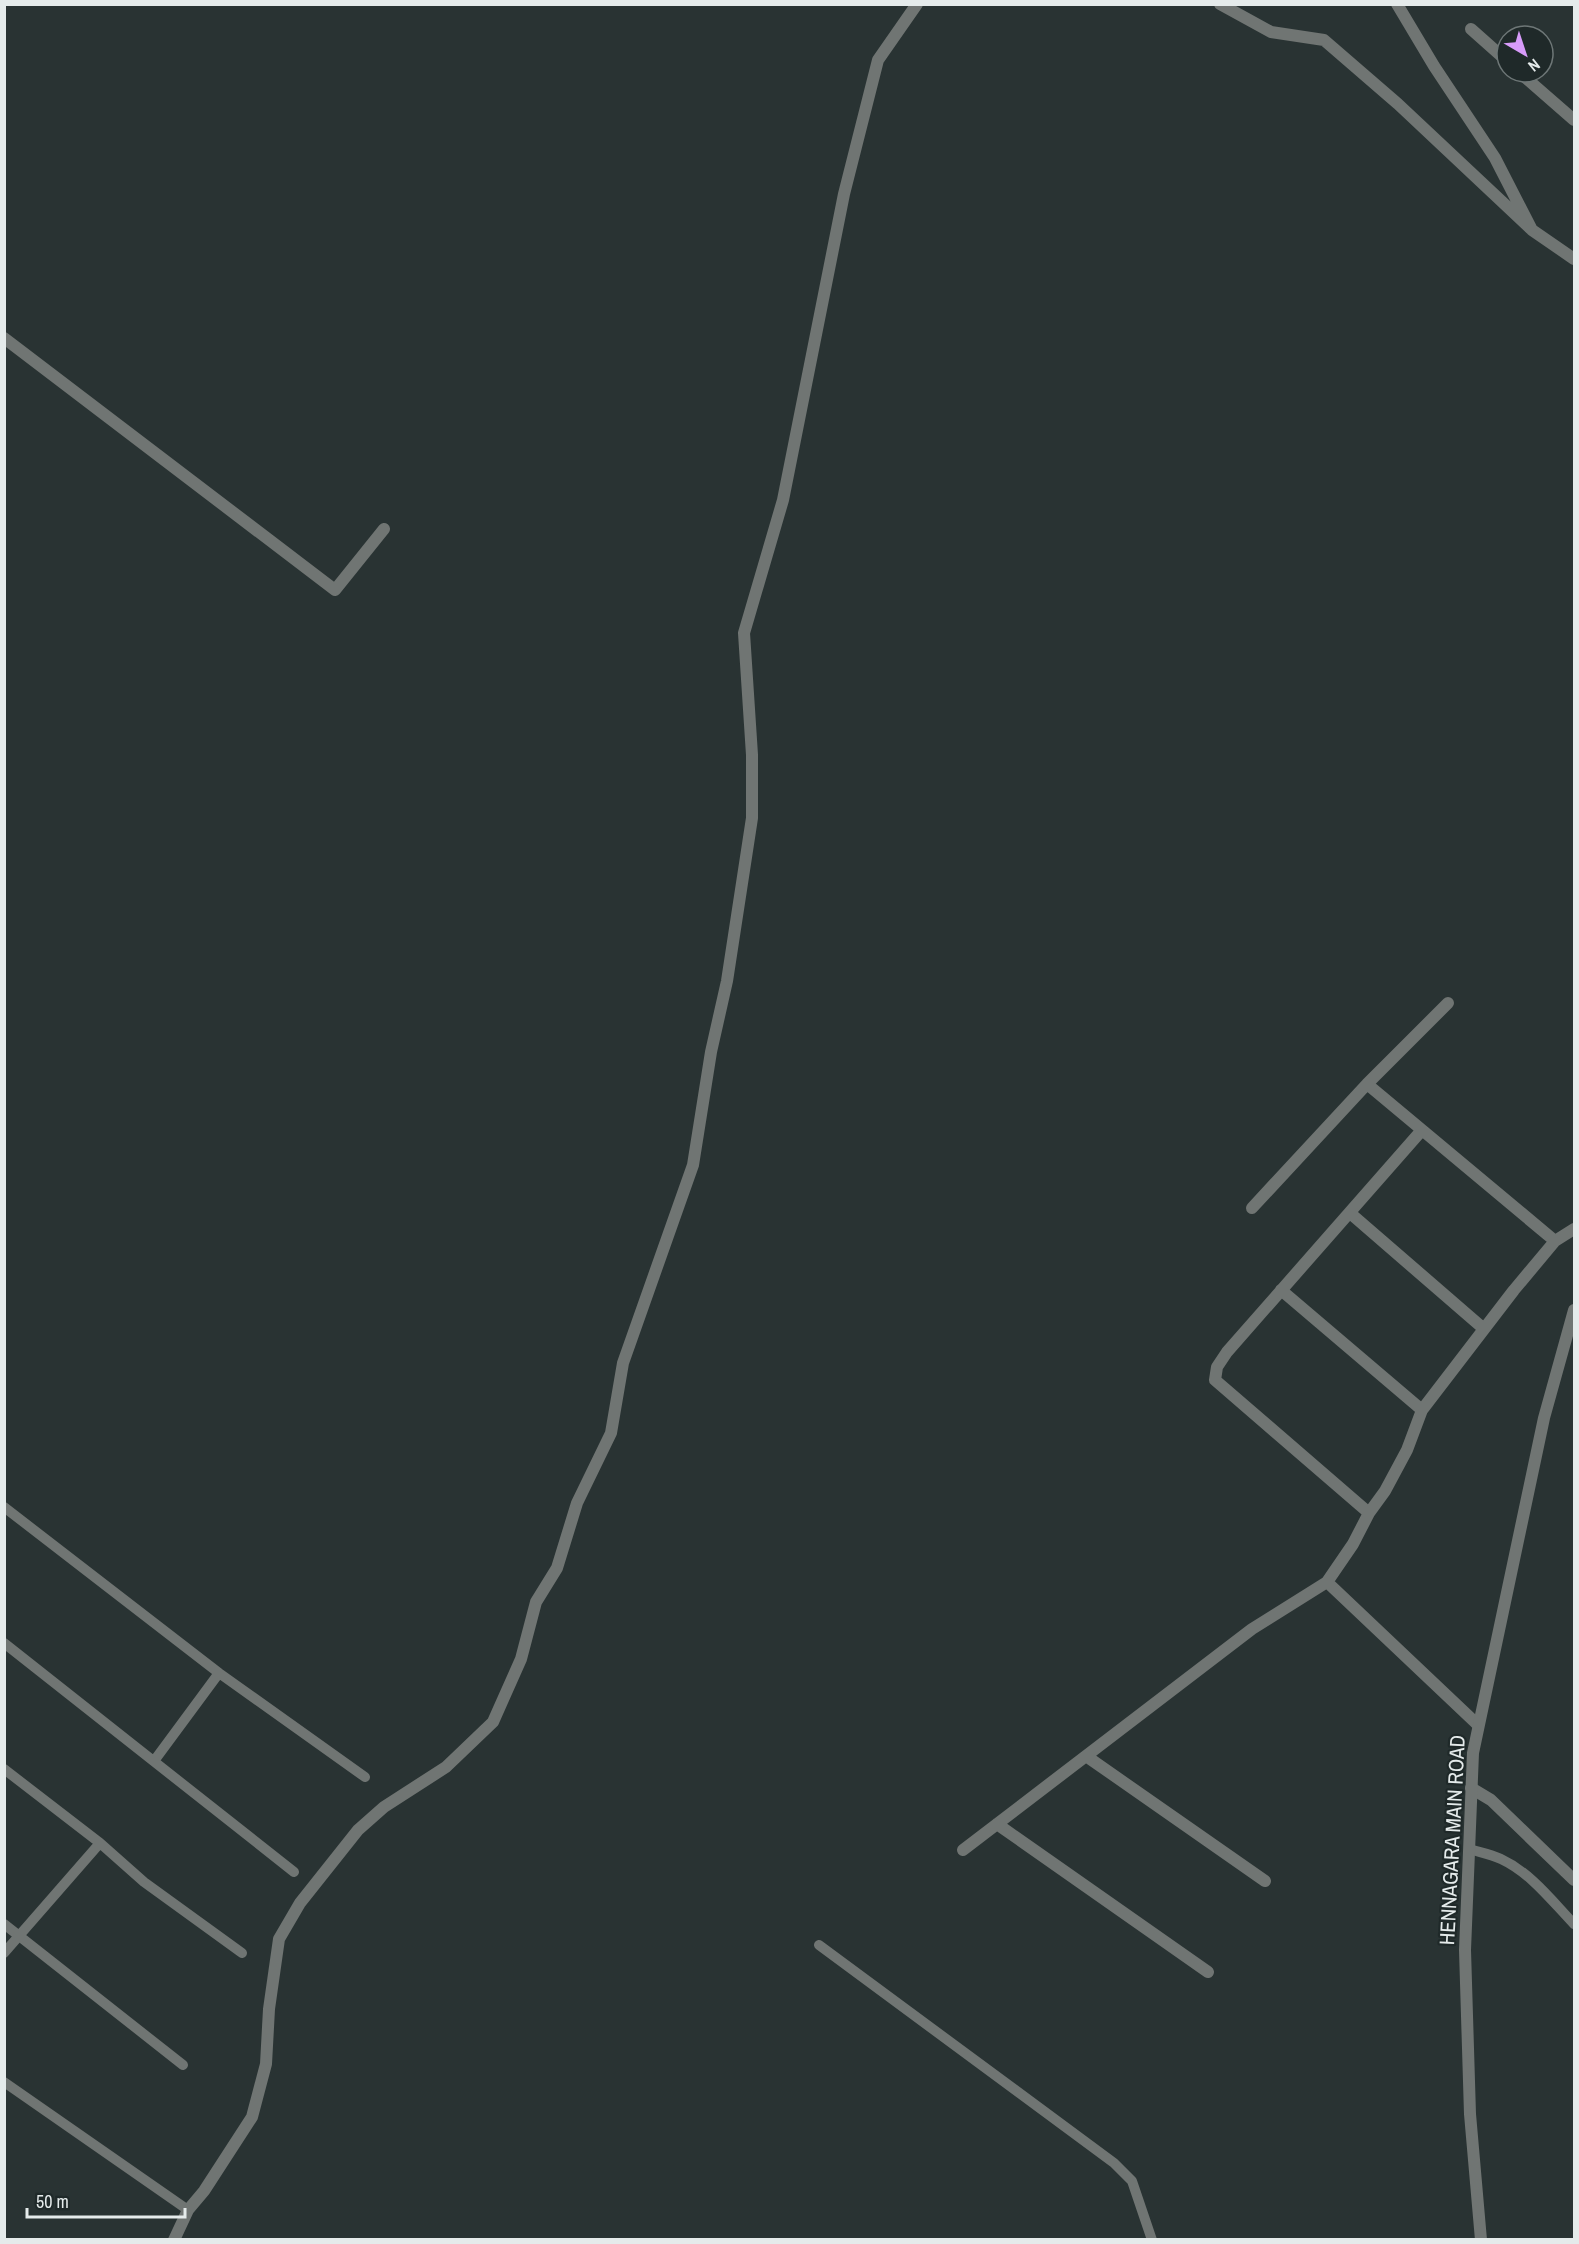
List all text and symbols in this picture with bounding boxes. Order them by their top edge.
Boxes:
north arrow [1495,24,1555,84]
text: N [1524,54,1545,77]
street label: HENNAGARA MAIN ROAD [1432,1734,1472,1946]
scale bar [27,2181,184,2219]
text: 50 m [36,2189,69,2214]

